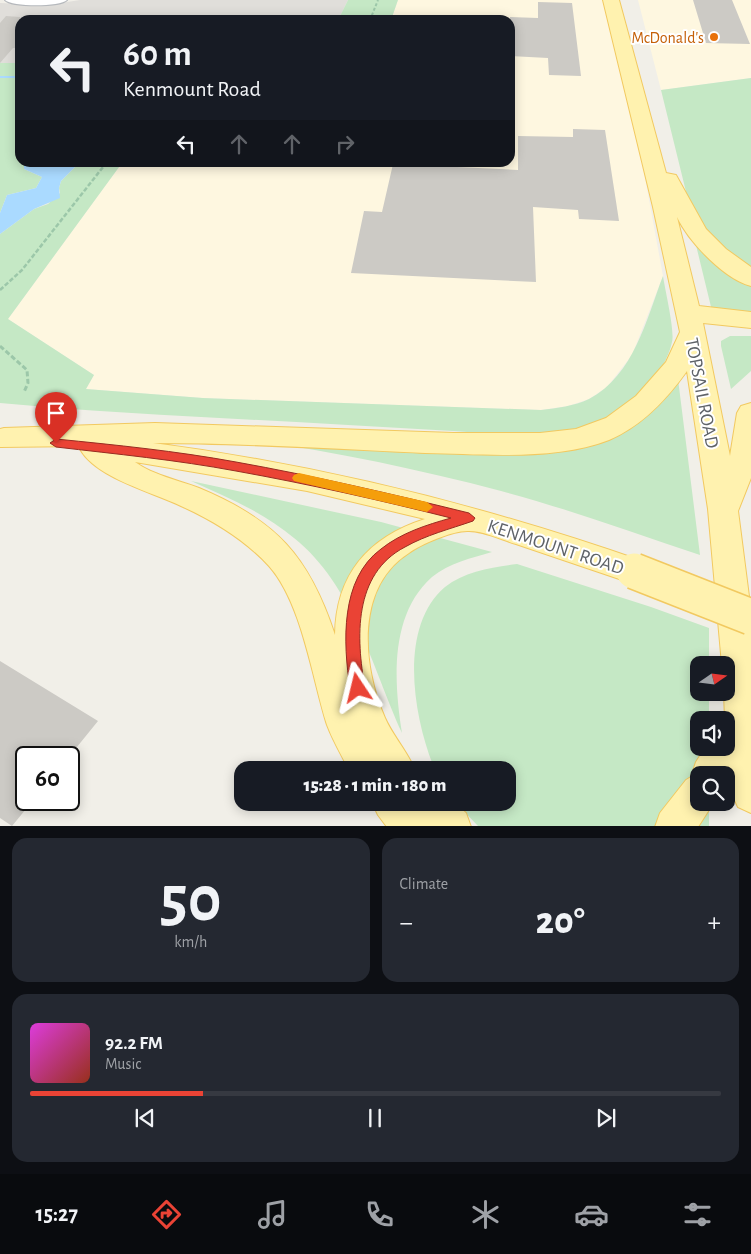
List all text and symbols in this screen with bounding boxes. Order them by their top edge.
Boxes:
place label: McDonald's [632,30,704,46]
marker: McDonald's [708,31,720,43]
icon: left [40,35,105,100]
text: 60 m [123,37,192,72]
text: Kenmount Road [123,78,261,100]
icon: left [172,130,200,158]
icon: ahead [225,130,253,158]
icon: ahead [278,130,306,158]
icon: right [331,130,359,158]
street label: TOPSAIL ROAD [682,337,722,450]
pin [35,392,77,443]
icon: arrive [42,399,70,427]
street label: KENMOUNT ROAD [485,516,626,578]
north arrow [690,656,735,701]
map controls [690,656,735,811]
position arrow [331,661,383,713]
button: sound [690,711,735,756]
speed limit sign: 60 [15,746,80,811]
button: search [690,766,735,811]
text: 15:28 · 1 min · 180 m [304,776,446,795]
text: 50 [160,868,222,933]
text: Climate [400,876,448,892]
text: 20° [536,903,585,941]
text: − [400,909,413,937]
text: + [708,909,721,937]
text: km/h [174,934,207,950]
text: 92.2 FM [105,1034,163,1053]
text: Music [105,1056,141,1072]
icon: previous [131,1104,159,1132]
icon: pause [361,1104,389,1132]
icon: next [592,1104,620,1132]
icon: directions [149,1197,184,1232]
icon: music [255,1197,290,1232]
icon: phone [362,1197,397,1232]
icon: climate [468,1197,503,1232]
icon: car [574,1197,609,1232]
icon: filters [680,1197,715,1232]
text: 15:27 [36,1203,78,1225]

